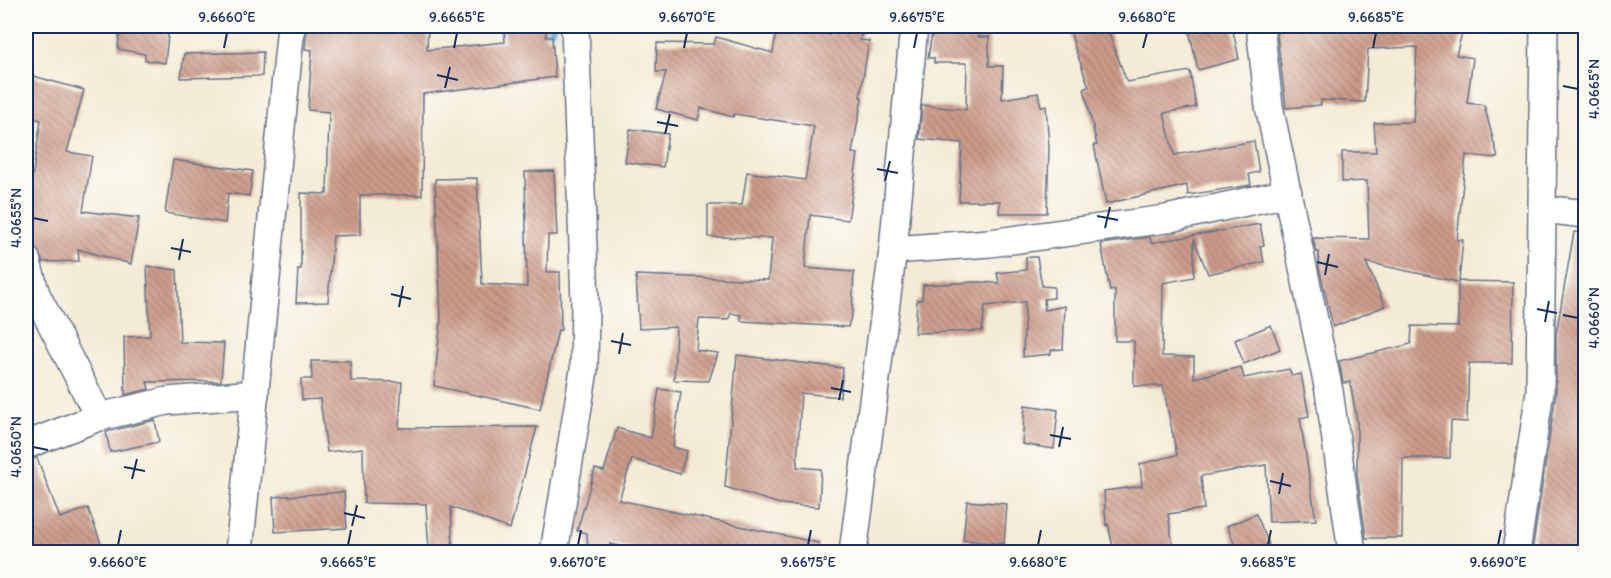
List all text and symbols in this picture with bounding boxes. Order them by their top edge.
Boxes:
text: 9.6660°E [198,8,256,26]
text: 9.6665°E [429,8,485,26]
text: 9.6670°E [659,8,715,26]
text: 9.6675°E [889,8,945,26]
text: 9.6680°E [1118,8,1176,26]
text: 9.6685°E [1348,8,1404,26]
text: 4.0665°N [1585,59,1603,119]
text: 4.0655°N [7,188,25,248]
text: 4.0660°N [1585,287,1603,349]
text: 4.0650°N [7,416,25,478]
text: 9.6660°E [89,553,147,571]
text: 9.6665°E [320,553,376,571]
text: 9.6670°E [550,553,606,571]
text: 9.6675°E [780,553,836,571]
text: 9.6680°E [1009,553,1067,571]
text: 9.6685°E [1240,553,1296,571]
text: 9.6690°E [1469,553,1527,571]

